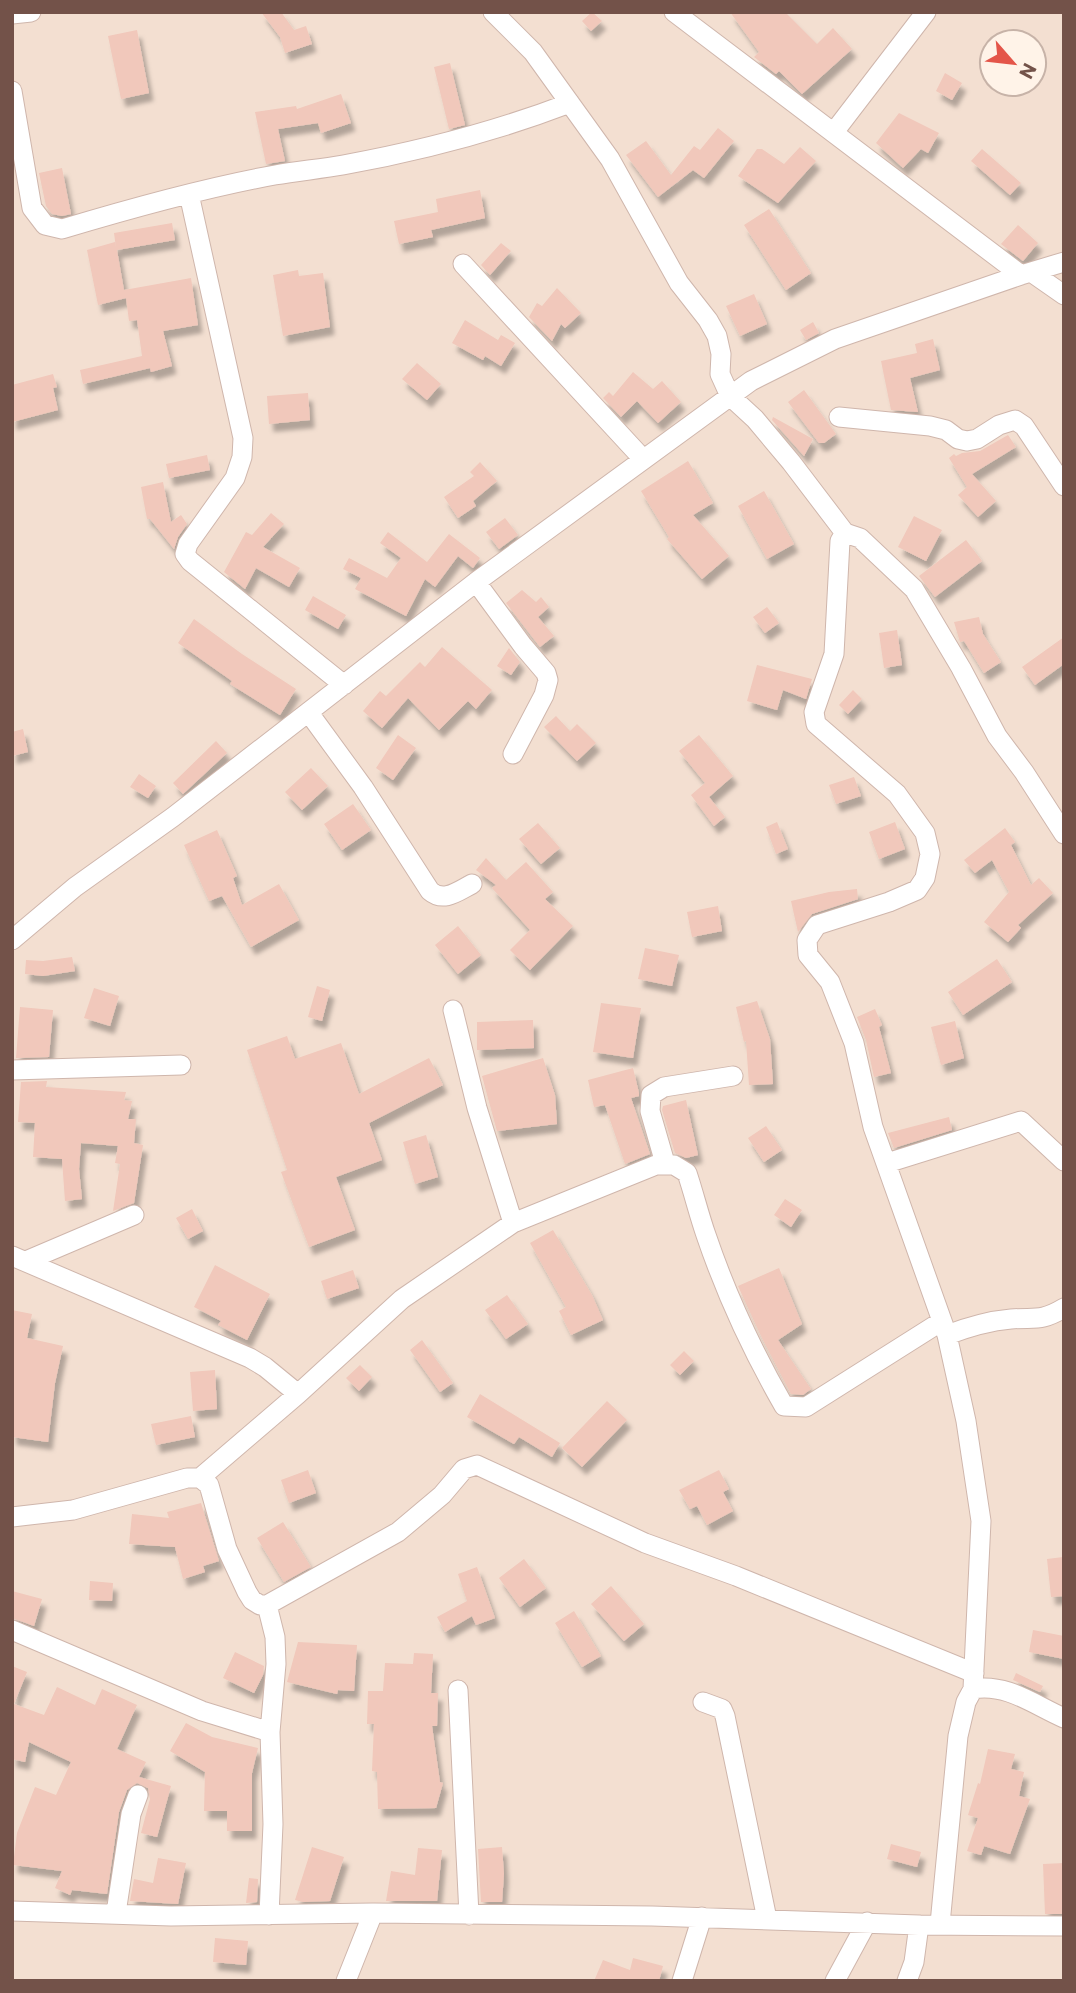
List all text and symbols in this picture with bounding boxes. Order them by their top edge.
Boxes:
north arrow [978,28,1048,98]
text: N [1015,60,1042,83]

